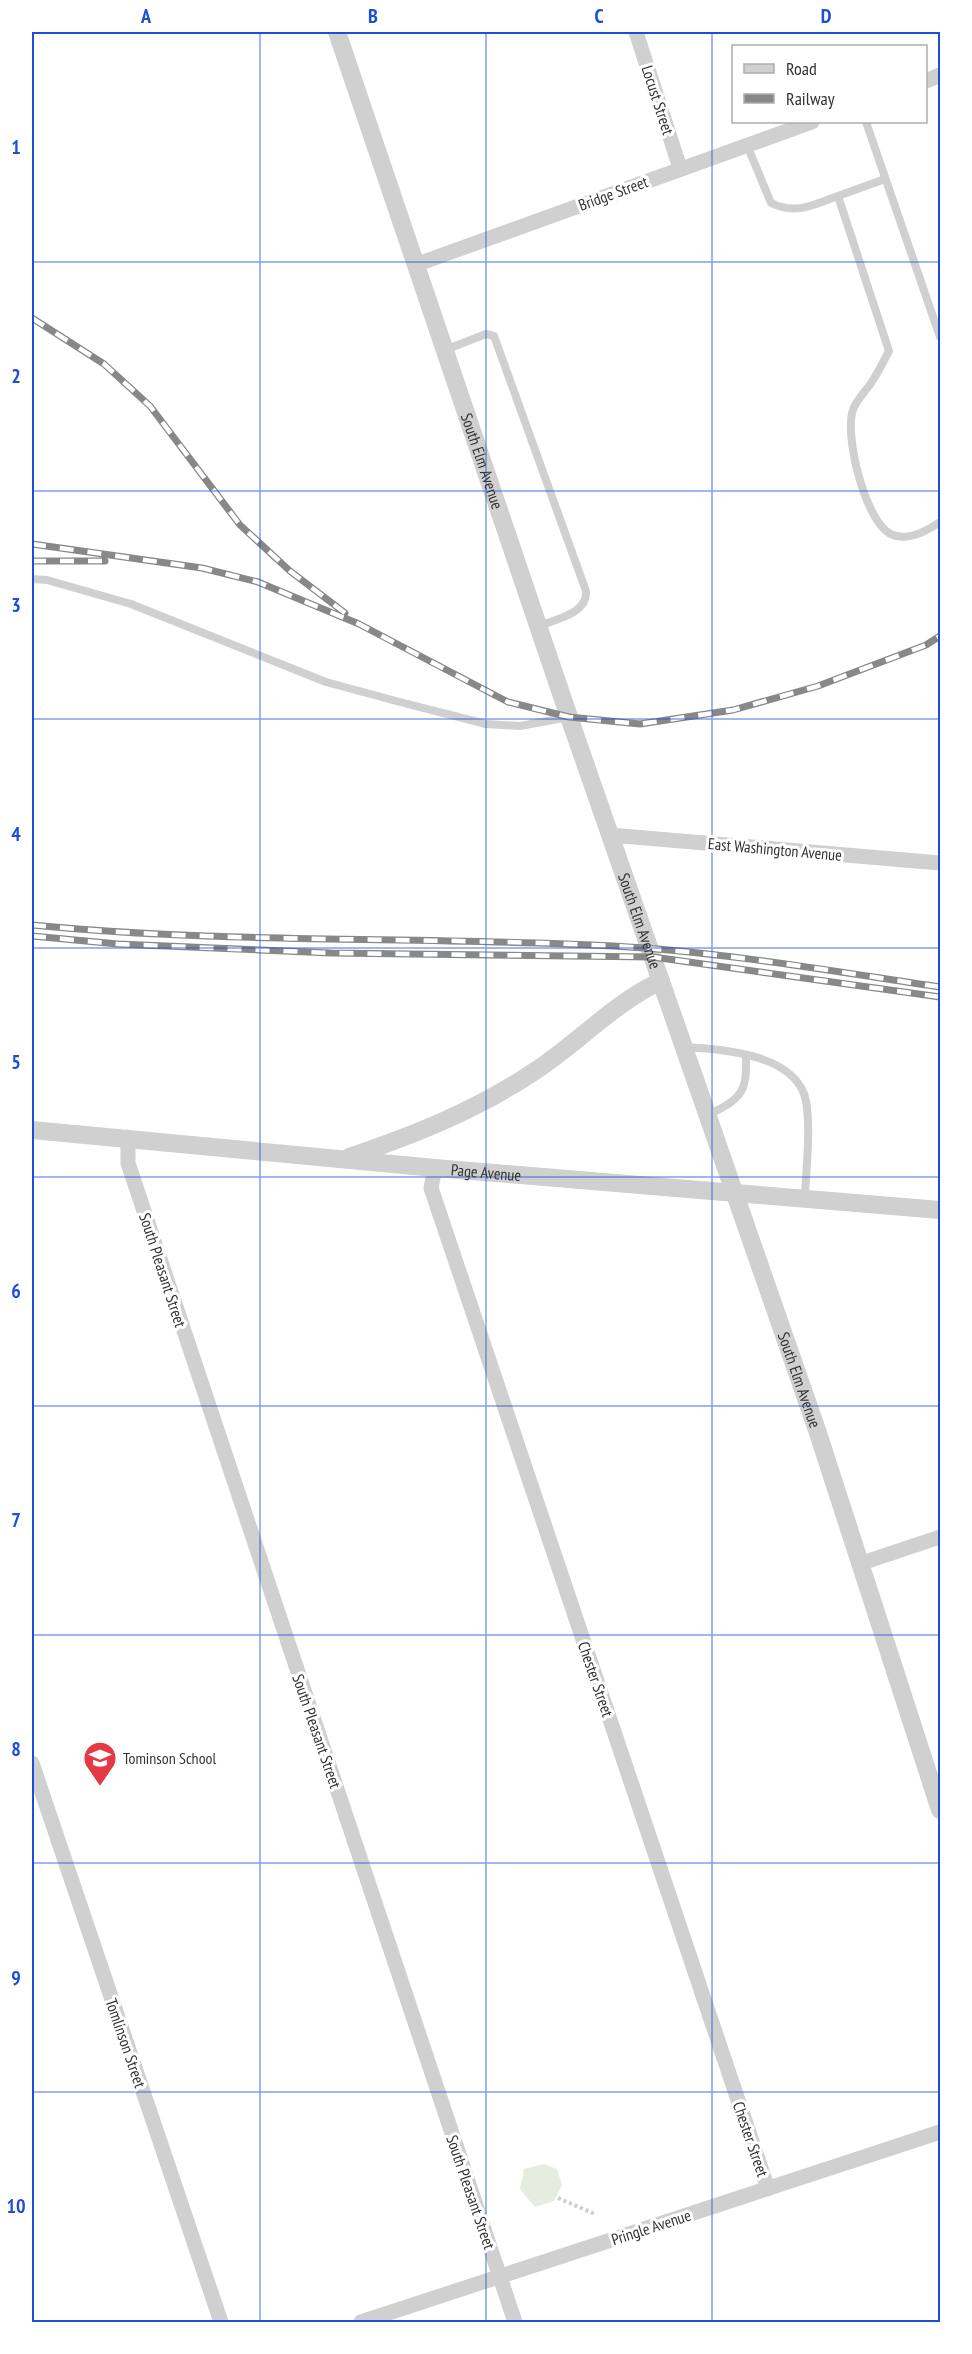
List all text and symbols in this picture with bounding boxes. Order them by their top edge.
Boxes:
text: A [140,3,152,29]
text: B [368,3,378,29]
text: C [594,3,604,29]
text: D [821,3,832,29]
legend [732,45,927,123]
text: Road [786,57,817,80]
street label: Locust Street [637,63,679,138]
text: Railway [786,87,835,110]
text: 1 [11,134,21,160]
street label: Bridge Street [576,171,651,215]
text: 2 [11,363,21,389]
street label: South Elm Avenue [457,410,508,512]
text: 3 [11,592,21,618]
text: 4 [11,821,21,847]
street label: East Washington Avenue [707,833,843,865]
street label: South Elm Avenue [614,870,666,971]
text: 5 [11,1049,21,1075]
street label: Page Avenue [450,1159,522,1185]
street label: South Pleasant Street [135,1210,191,1330]
text: 6 [11,1278,21,1304]
street label: South Elm Avenue [774,1329,825,1430]
text: 7 [11,1507,21,1533]
street label: Chester Street [574,1639,618,1720]
street label: South Pleasant Street [288,1671,346,1791]
text: 8 [11,1736,21,1762]
school or university icon: Tominson School [82,1740,118,1787]
place label: Tominson School [123,1748,216,1768]
text: 9 [11,1965,21,1991]
street label: Tomlinson Street [101,1996,151,2091]
street label: Chester Street [729,2099,773,2180]
street label: South Pleasant Street [442,2132,500,2252]
text: 10 [6,2193,26,2219]
street label: Pringle Avenue [609,2205,693,2249]

